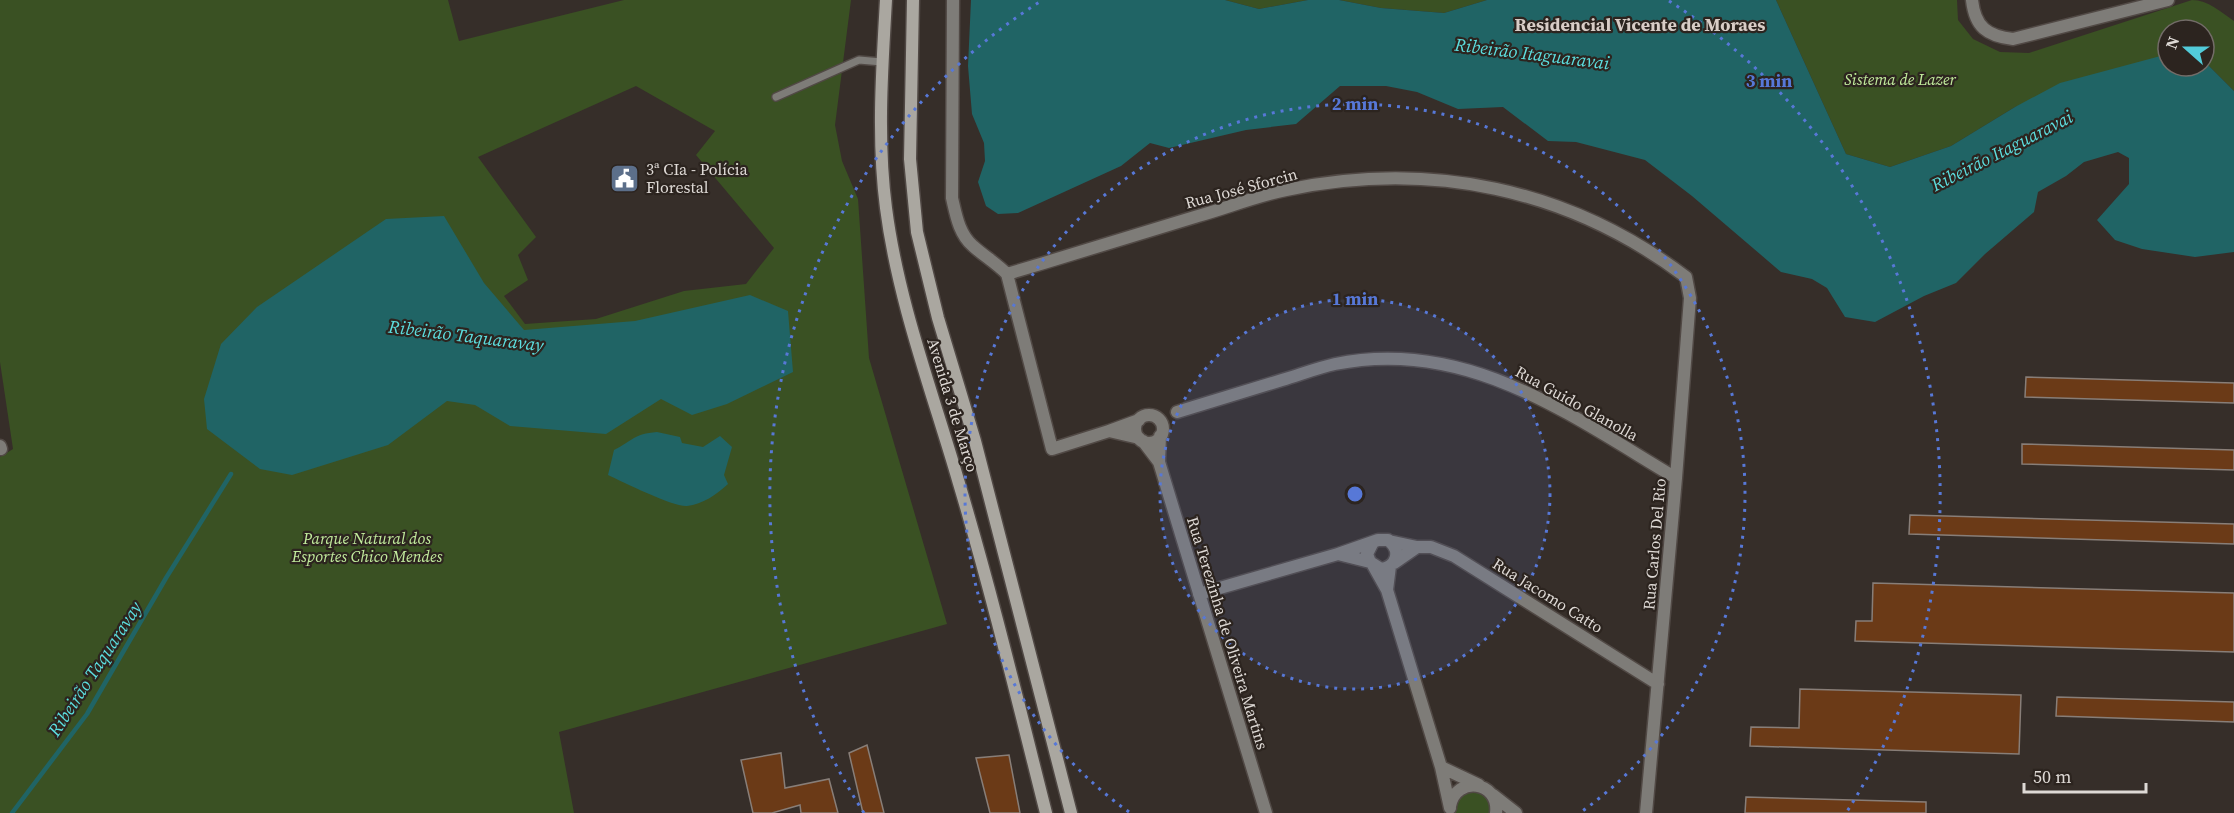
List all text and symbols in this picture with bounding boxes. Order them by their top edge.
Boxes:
district label: Residencial Vicente de Moraes [1515,12,1765,37]
north arrow [2156,18,2216,78]
water label: Ribeirão Itaguaravai [1452,31,1611,75]
text: N [2160,33,2184,52]
text: 3 min [1746,68,1792,93]
park label: Sistema de Lazer [1844,68,1956,90]
text: 2 min [1332,91,1378,116]
water label: Ribeirão Itaguaravai [1926,104,2077,198]
place label: 3ª CIa - Polícia Florestal [646,158,748,198]
public building icon: 3ª CIa - Polícia Florestal [609,162,641,194]
street label: Rua José Sforcin [1182,162,1300,214]
text: 1 min [1332,286,1378,311]
water label: Ribeirão Taquaravay [386,313,545,357]
street label: Avenida 3 de Março [922,335,984,475]
street label: Rua Guido Glanolla [1512,360,1643,446]
street label: Rua Carlos Del Rio [1637,477,1671,611]
centre of rings [1345,484,1365,504]
street label: Rua Terezinha de Oliveira Martins [1182,514,1274,752]
park label: Parque Natural dos Esportes Chico Mendes [291,527,442,567]
street label: Rua Jacomo Catto [1489,552,1608,638]
water label: Ribeirão Taquaravay [41,596,148,742]
scale bar [2024,756,2146,794]
text: 50 m [2033,764,2071,789]

